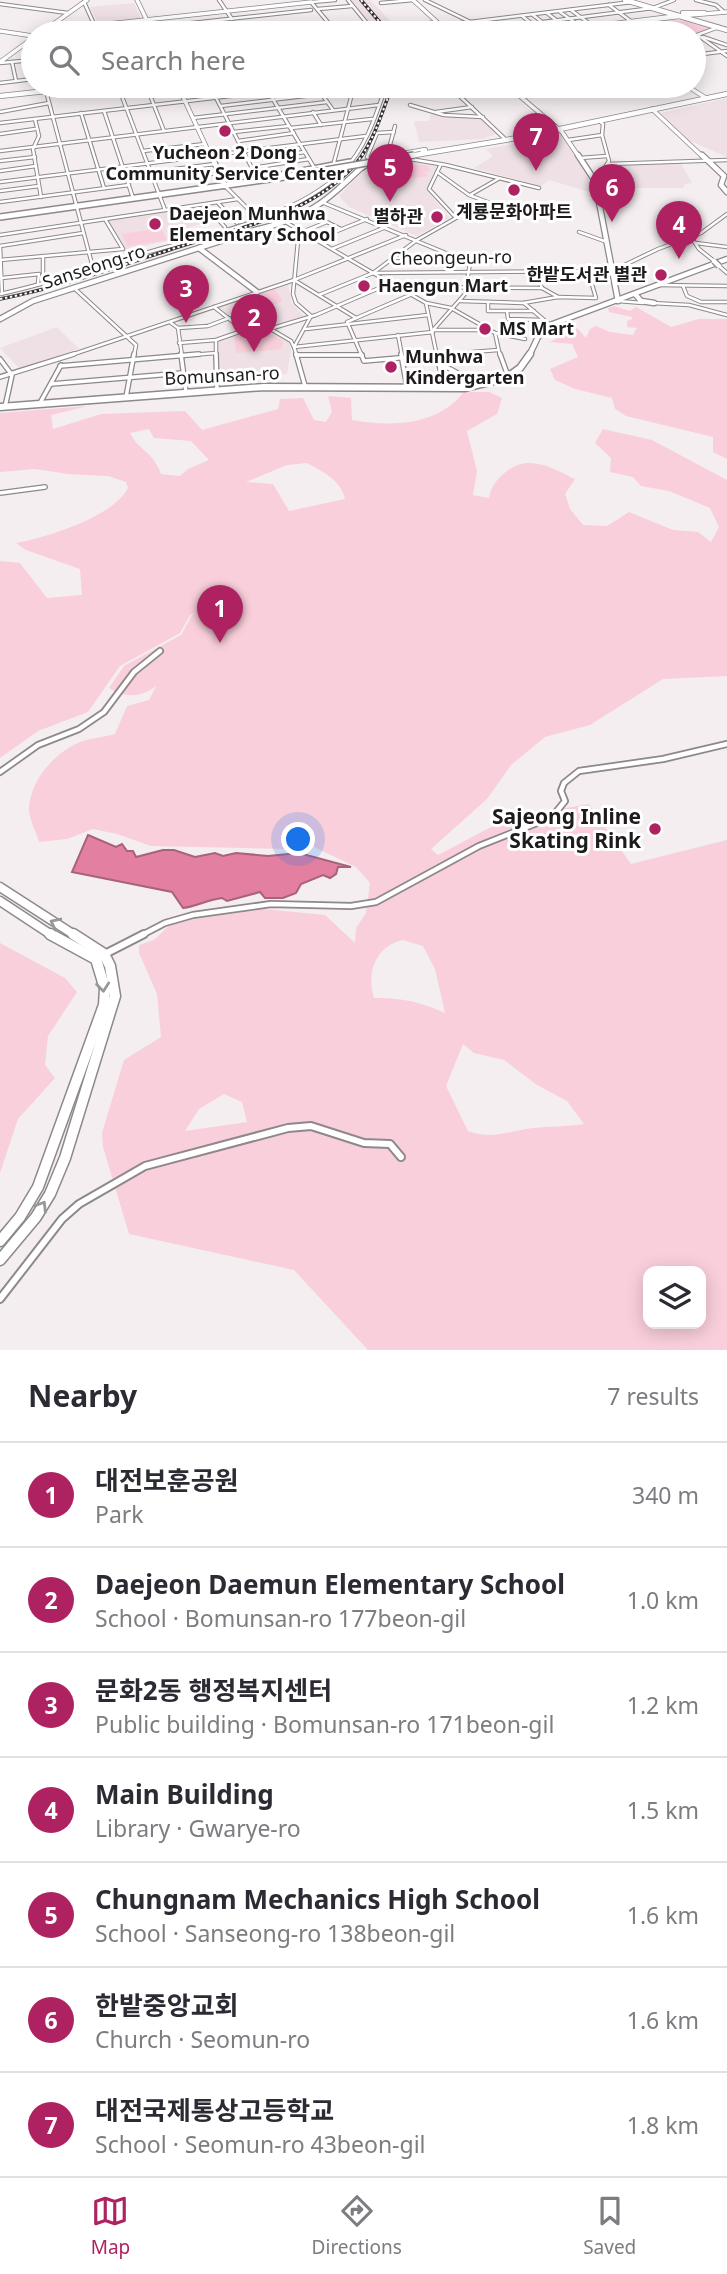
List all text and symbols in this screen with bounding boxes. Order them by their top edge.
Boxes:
search box [21,21,706,98]
icon: search [45,41,83,79]
text: Search here [101,42,246,78]
pin: 7 [513,113,559,171]
marker: Yucheon 2 Dong Community Service Center [217,123,233,139]
place label: Yucheon 2 Dong Community Service Center [105,140,345,185]
pin: 5 [367,144,413,202]
pin: 6 [589,164,635,222]
marker: 계룡문화아파트 [506,182,522,198]
place label: 계룡문화아파트 [456,199,572,223]
place label: Daejeon Munhwa Elementary School [169,201,336,246]
pin: 4 [656,201,702,259]
place label: 별하관 [373,204,423,228]
marker: 별하관 [429,209,445,225]
marker: Daejeon Munhwa Elementary School [147,216,163,232]
street label: Sanseong-ro [39,238,148,294]
street label: Cheongeun-ro [390,244,512,270]
place label: 한밭도서관 별관 [526,262,647,286]
pin: 3 [163,265,209,323]
marker: 한밭도서관 별관 [653,267,669,283]
place label: Haengun Mart [378,273,508,297]
marker: Haengun Mart [356,278,372,294]
pin: 2 [231,294,277,352]
place label: MS Mart [499,316,574,340]
marker: MS Mart [477,321,493,337]
place label: Munhwa Kindergarten [405,344,524,389]
marker: Munhwa Kindergarten [383,359,399,375]
street label: Bomunsan-ro [164,360,280,390]
pin: 1 [197,585,243,643]
place label: Sajeong Inline Skating Rink [492,802,642,854]
marker: Sajeong Inline Skating Rink [647,821,663,837]
your location [281,822,315,856]
one-way arrow [50,918,62,932]
one-way arrow [95,981,110,993]
one-way arrow [34,1201,47,1214]
map controls [643,1266,706,1329]
button: layers [643,1266,706,1329]
text: Nearby [28,1375,137,1416]
text: 7 results [607,1380,699,1412]
text: 대전보훈공원 [95,1462,239,1498]
text: 1 [44,1479,58,1511]
text: 340 m [632,1479,699,1511]
text: Park [95,1498,144,1530]
text: Daejeon Daemun Elementary School [95,1566,565,1602]
text: 2 [44,1584,58,1616]
text: 1.0 km [627,1584,699,1616]
text: School · Bomunsan-ro 177beon-gil [95,1602,466,1634]
text: 문화2동 행정복지센터 [95,1672,332,1708]
text: 3 [44,1689,58,1721]
text: 1.2 km [627,1689,699,1721]
text: Public building · Bomunsan-ro 171beon-gil [95,1708,554,1740]
text: Main Building [95,1776,274,1812]
text: 4 [44,1794,58,1826]
text: 1.5 km [627,1794,699,1826]
text: Library · Gwarye-ro [95,1812,301,1844]
text: Chungnam Mechanics High School [95,1881,540,1917]
text: 5 [44,1899,58,1931]
text: 1.6 km [627,1899,699,1931]
text: School · Sanseong-ro 138beon-gil [95,1917,455,1949]
text: 한밭중앙교회 [95,1987,239,2023]
text: 6 [44,2004,58,2036]
text: 1.6 km [627,2004,699,2036]
text: Church · Seomun-ro [95,2023,310,2055]
text: 대전국제통상고등학교 [95,2092,334,2128]
text: 7 [44,2109,58,2141]
text: 1.8 km [627,2109,699,2141]
text: School · Seomun-ro 43beon-gil [95,2128,426,2160]
tab: Map [91,2192,130,2260]
tab: Directions [312,2192,402,2260]
tab: Saved [583,2192,636,2260]

